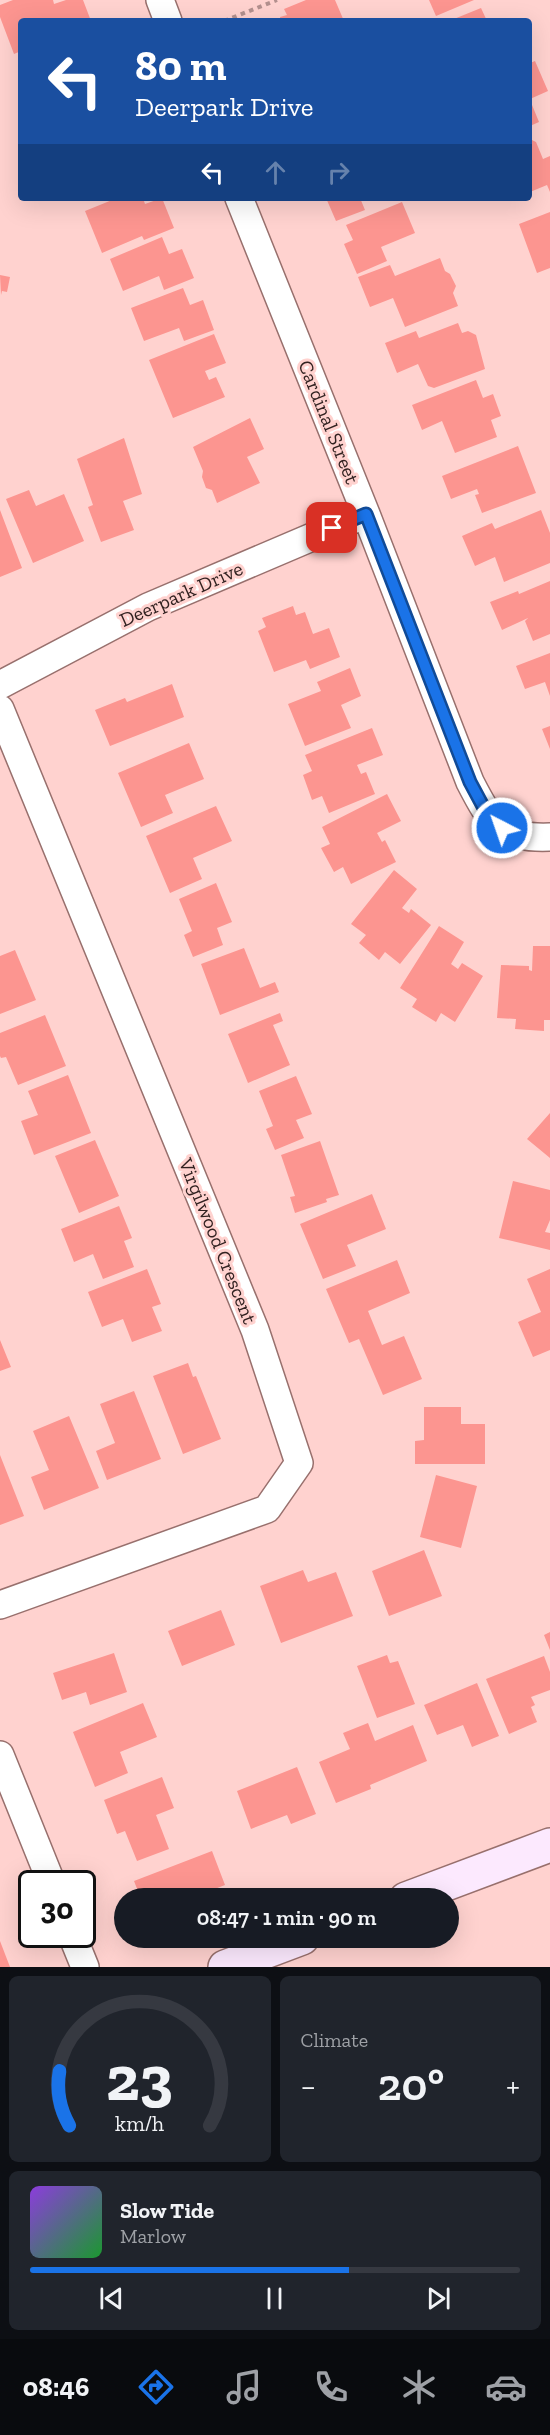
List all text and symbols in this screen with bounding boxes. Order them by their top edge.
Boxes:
text: 80 m [135,40,226,91]
icon: left [36,42,114,120]
text: Deerpark Drive [135,91,314,123]
icon: left [196,156,229,189]
icon: ahead [259,156,292,189]
icon: right [322,156,355,189]
street label: Cardinal Street [293,357,365,488]
pin [306,502,357,553]
icon: arrive [315,511,348,544]
street label: Deerpark Drive [116,556,246,632]
position arrow [470,796,534,860]
street label: Virgilwood Crescent [173,1154,262,1328]
speed limit sign: 30 [18,1870,96,1948]
text: 08:47 · 1 min · 90 m [197,1904,376,1931]
text: Climate [301,2028,368,2052]
text: 23 [106,2041,173,2116]
text: 20° [378,2058,444,2112]
text: − [301,2066,316,2105]
text: + [506,2066,520,2105]
text: km/h [115,2111,164,2136]
text: Slow Tide [120,2197,214,2224]
text: Marlow [120,2224,186,2248]
icon: previous [95,2282,128,2315]
icon: pause [258,2282,291,2315]
icon: next [422,2282,455,2315]
icon: directions [135,2366,177,2408]
icon: music [223,2366,265,2408]
icon: phone [310,2366,352,2408]
icon: climate [398,2366,440,2408]
icon: car [485,2366,527,2408]
text: 08:46 [23,2371,89,2403]

